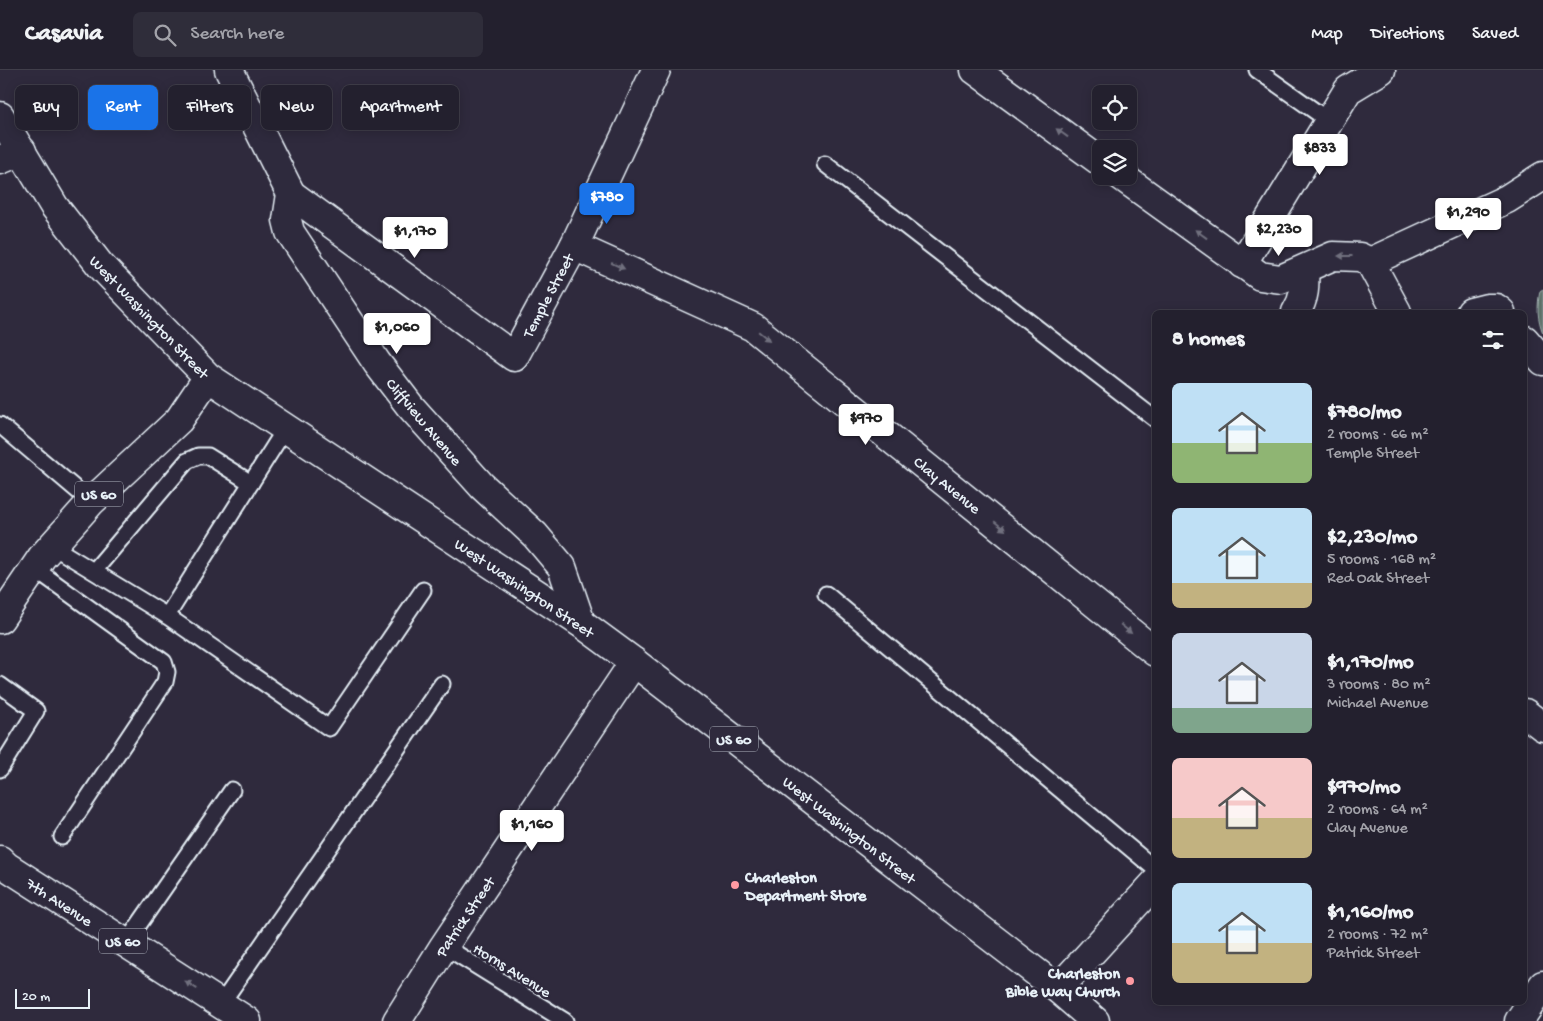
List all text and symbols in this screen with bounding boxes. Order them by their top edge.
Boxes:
search box [133,12,483,57]
text: Casavia [25,20,103,49]
icon: search [151,21,179,49]
text: Search here [191,23,284,46]
text: Map [1311,24,1343,45]
text: Directions [1371,24,1444,45]
text: Saved [1472,24,1518,45]
chip: Buy [15,85,78,130]
chip: Rent [88,85,158,130]
chip: Filters [168,85,251,130]
chip: New [261,85,332,130]
chip: Apartment [342,85,459,130]
map controls [1092,85,1137,185]
button: locate [1092,85,1137,130]
one-way arrow [1055,128,1069,138]
pin: $833 [1290,134,1350,176]
button: layers [1092,140,1137,185]
text: $833 [1304,140,1336,159]
pin: $780 [577,182,637,225]
text: $780 [590,189,624,208]
pin: $1,290 [1427,198,1509,240]
text: $1,290 [1446,204,1490,223]
pin: $2,230 [1238,214,1320,257]
pin: $1,170 [374,216,456,259]
text: $2,230 [1256,221,1302,240]
text: $1,170 [394,223,436,242]
one-way arrow [1194,229,1207,239]
street label: Temple Street [520,250,581,343]
one-way arrow [1336,252,1352,260]
street label: West Washington Street [84,253,212,385]
one-way arrow [611,262,625,270]
pin: $1,060 [356,312,438,355]
text: $1,060 [375,319,419,338]
icon: filters [1479,326,1507,354]
text: 8 homes [1172,328,1244,353]
one-way arrow [758,331,771,342]
street label: Cliffview Avenue [380,376,465,472]
text: $780/mo [1327,401,1402,426]
icon: home [1212,403,1272,463]
pin: $970 [836,404,896,446]
text: $970 [850,410,882,429]
text: 2 rooms · 66 m² [1327,426,1428,445]
text: Temple Street [1327,445,1419,464]
street label: Clay Avenue [908,454,984,520]
road number: US 60 [75,482,123,506]
one-way arrow [993,521,1006,532]
text: $2,230/mo [1327,526,1417,551]
icon: home [1212,528,1272,588]
street label: West Washington Street [450,536,598,644]
text: 5 rooms · 168 m² [1327,551,1436,570]
text: Red Oak Street [1327,570,1429,589]
one-way arrow [1119,623,1132,634]
text: $1,170/mo [1327,651,1414,676]
icon: home [1212,653,1272,713]
text: 3 rooms · 80 m² [1327,676,1431,695]
text: Michael Avenue [1327,695,1428,714]
road number: US 60 [710,726,758,752]
street label: West Washington Street [777,774,920,891]
text: $970/mo [1327,776,1401,801]
icon: home [1212,778,1272,838]
text: 2 rooms · 64 m² [1327,801,1428,820]
pin: $1,160 [491,810,573,852]
text: $1,160 [511,816,553,835]
text: Clay Avenue [1327,820,1408,839]
place label: Charleston Department Store [743,870,867,907]
street label: Patrick Street [433,873,501,962]
street label: 7th Avenue [20,875,95,933]
marker: Charleston Department Store [729,879,741,891]
text: $1,160/mo [1327,901,1413,926]
icon: home [1212,903,1272,963]
text: 2 rooms · 72 m² [1327,926,1428,945]
road number: US 60 [99,928,147,954]
street label: Horns Avenue [469,940,554,1004]
text: Patrick Street [1327,945,1419,964]
place label: Charleston Bible Way Church [1005,966,1120,1003]
marker: Charleston Bible Way Church [1124,975,1136,987]
one-way arrow [184,980,198,990]
scale bar [15,986,90,1009]
text: 20 m [22,989,50,1006]

